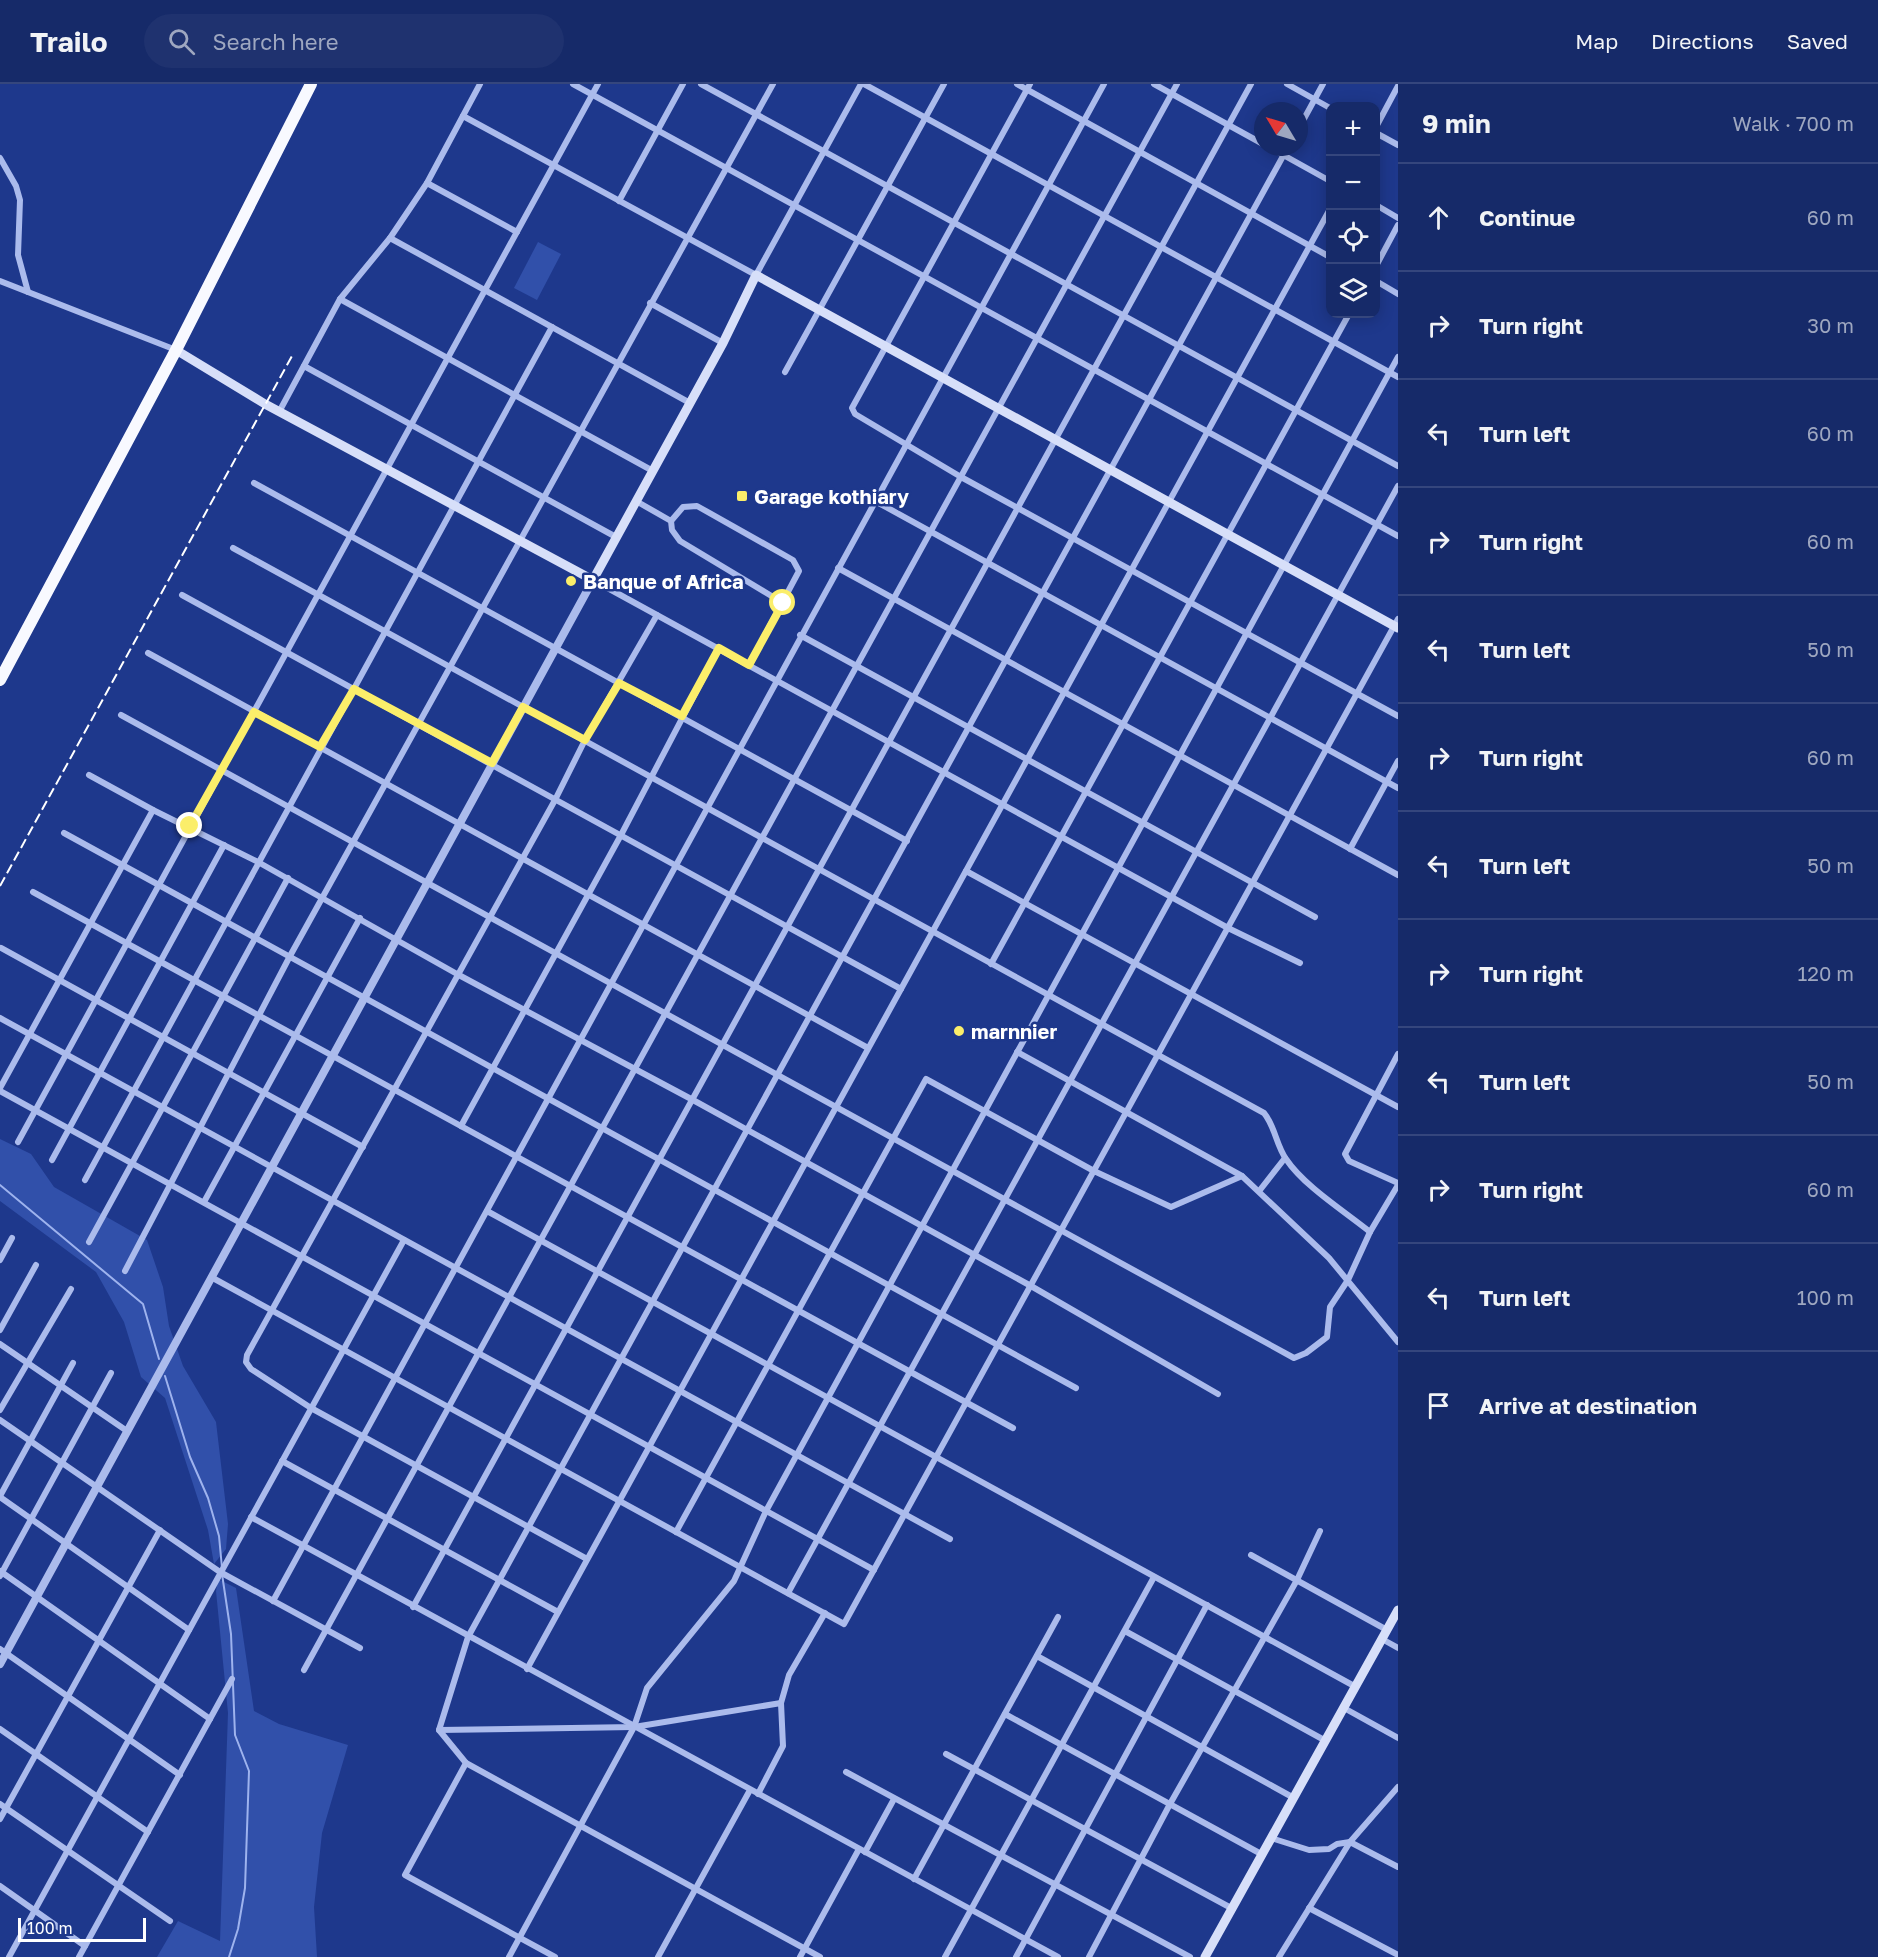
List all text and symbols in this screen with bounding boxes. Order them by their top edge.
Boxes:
search box [144,14,564,68]
text: Trailo [30,25,108,58]
icon: search [165,25,198,58]
text: Search here [213,28,339,55]
text: Map [1575,28,1618,54]
text: Directions [1651,28,1754,54]
text: Saved [1787,28,1848,54]
north arrow [1254,102,1308,156]
map controls [1326,102,1380,318]
button: + [1326,102,1380,156]
text: 9 min [1422,108,1491,139]
text: Walk · 700 m [1733,111,1854,135]
button: − [1326,156,1380,210]
icon: ahead [1422,201,1455,234]
text: Continue [1479,204,1575,231]
text: 60 m [1807,205,1854,229]
button: locate [1326,210,1380,264]
button: layers [1326,264,1380,318]
icon: right [1422,309,1455,342]
text: Turn right [1479,312,1583,339]
text: 30 m [1807,313,1854,337]
icon: left [1422,417,1455,450]
text: Turn left [1479,420,1570,447]
text: 60 m [1807,421,1854,445]
place label: Garage kothiary [754,484,909,508]
marker: Garage kothiary [735,489,749,503]
icon: right [1422,525,1455,558]
text: Turn right [1479,528,1583,555]
text: 60 m [1807,529,1854,553]
place label: Banque of Africa [583,569,744,593]
marker: Banque of Africa [564,574,578,588]
route start [769,589,795,615]
icon: left [1422,633,1455,666]
text: Turn left [1479,636,1570,663]
text: 50 m [1807,637,1854,661]
icon: right [1422,741,1455,774]
text: Turn right [1479,744,1583,771]
text: 60 m [1807,745,1854,769]
route end [176,812,202,838]
icon: left [1422,849,1455,882]
text: Turn left [1479,852,1570,879]
text: 50 m [1807,853,1854,877]
icon: right [1422,957,1455,990]
text: Turn right [1479,960,1583,987]
text: 120 m [1798,961,1854,985]
place label: marnnier [971,1019,1057,1043]
marker: marnnier [952,1024,966,1038]
icon: left [1422,1065,1455,1098]
text: Turn left [1479,1068,1570,1095]
text: 50 m [1807,1069,1854,1093]
icon: right [1422,1173,1455,1206]
text: Turn right [1479,1176,1583,1203]
text: 60 m [1807,1177,1854,1201]
icon: left [1422,1281,1455,1314]
text: Turn left [1479,1284,1570,1311]
text: 100 m [1797,1285,1854,1309]
icon: arrive [1422,1389,1455,1422]
text: Arrive at destination [1479,1392,1697,1419]
scale bar [18,1915,146,1942]
text: 100 m [27,1918,73,1938]

